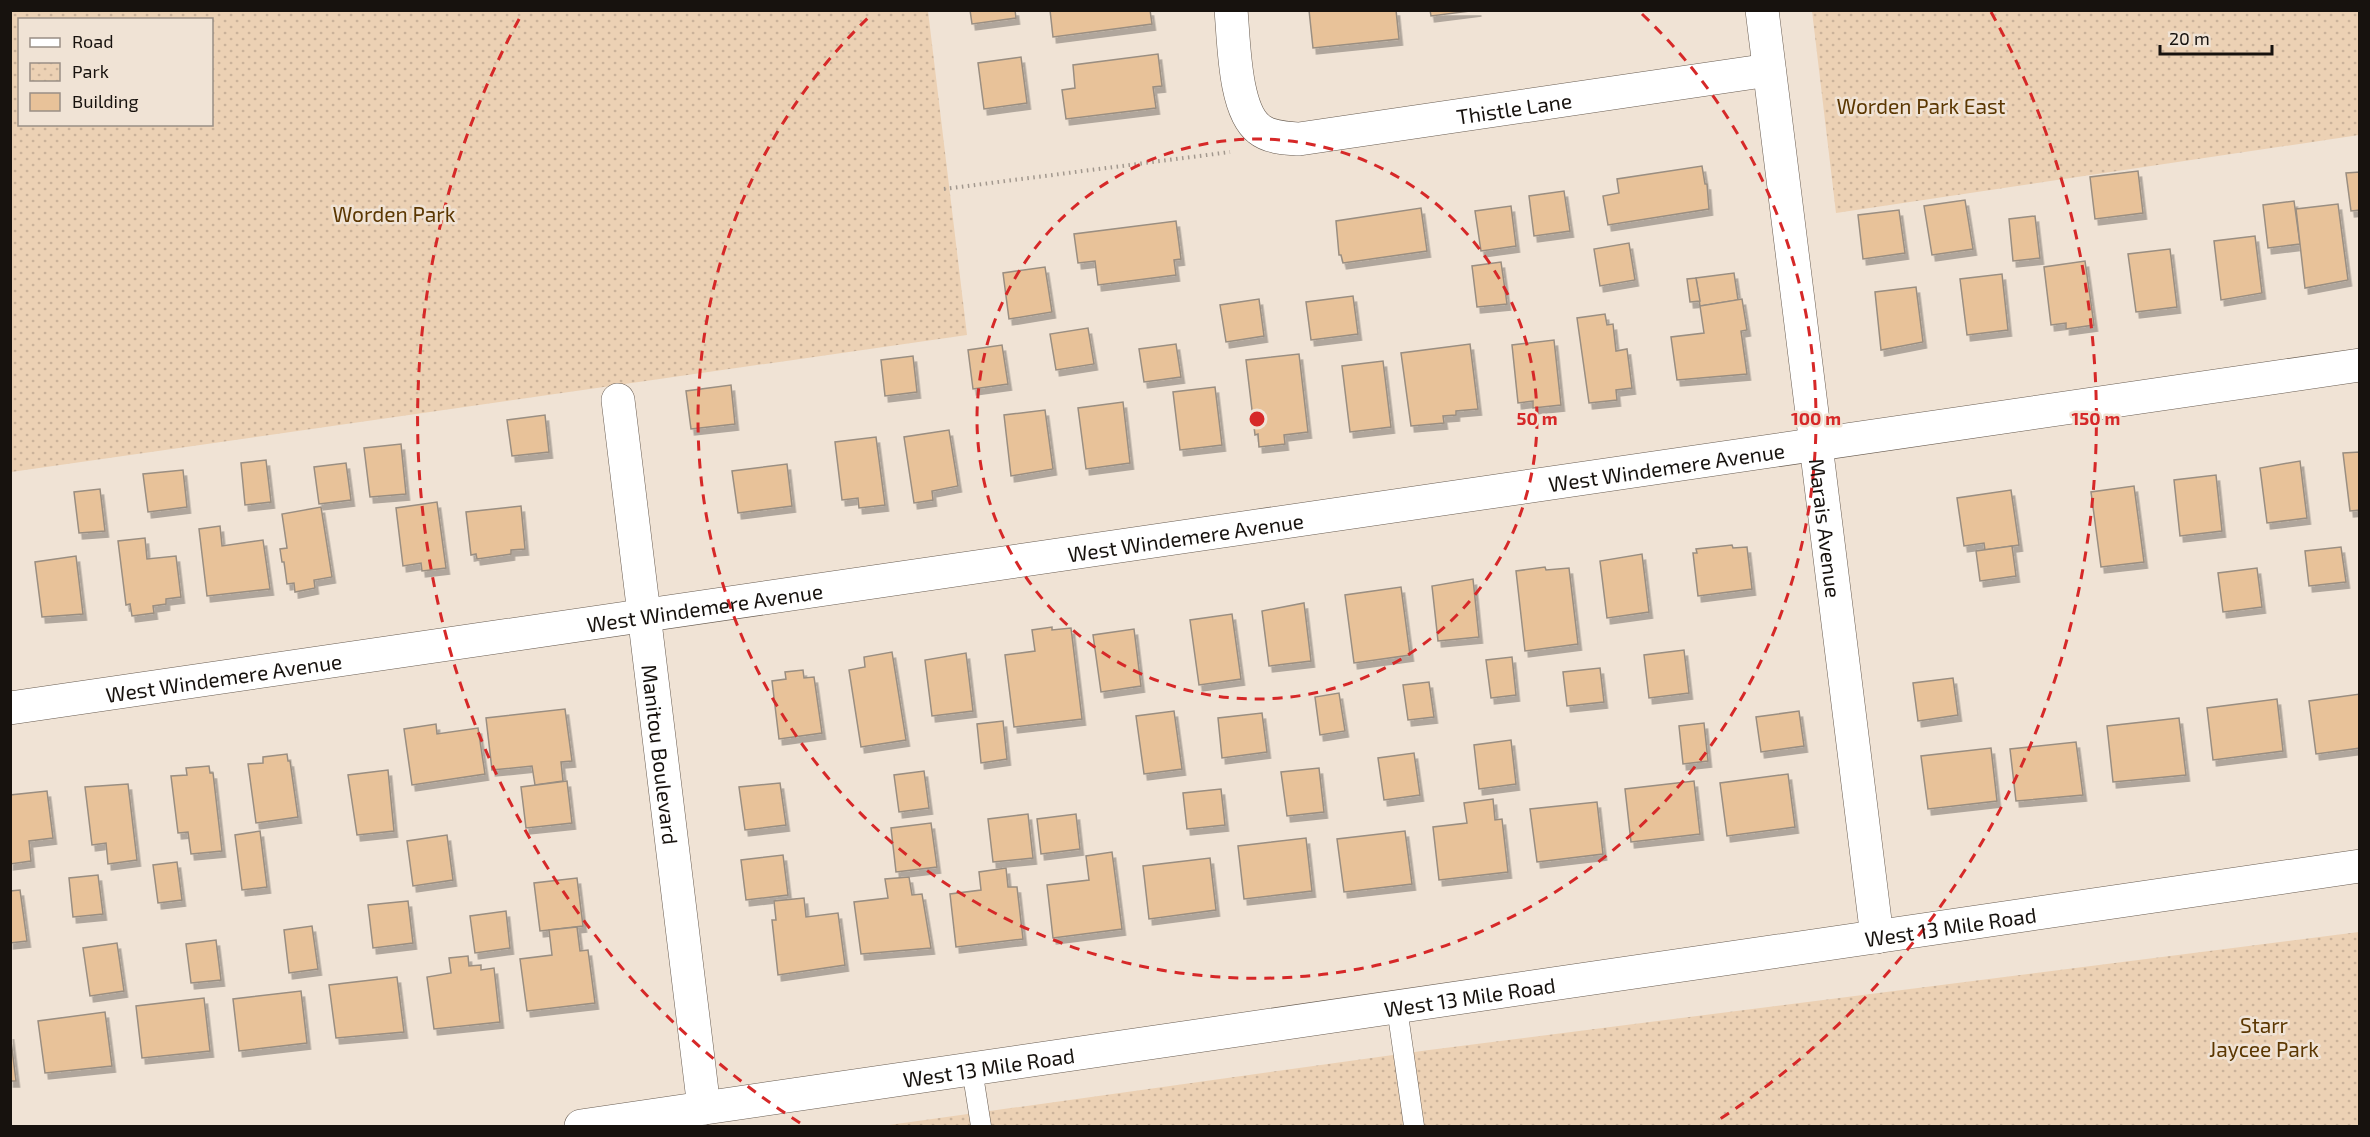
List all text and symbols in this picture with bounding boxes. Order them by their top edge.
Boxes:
legend [18,18,213,126]
scale bar [2160,18,2272,56]
text: 20 m [2169,27,2210,49]
text: Road [72,30,113,52]
text: Park [72,60,109,82]
street label: Thistle Lane [1455,87,1573,128]
text: Building [72,90,139,112]
park label: Worden Park East [1836,93,2006,118]
park label: Worden Park [333,201,456,226]
text: 50 m [1516,407,1558,429]
text: 100 m [1791,407,1841,429]
text: 150 m [2072,407,2120,429]
centre of rings [1247,409,1267,429]
street label: West Windemere Avenue [1547,437,1786,496]
street label: Marais Avenue [1805,457,1847,599]
street label: West Windemere Avenue [1066,507,1305,566]
street label: West Windemere Avenue [585,577,824,636]
street label: West Windemere Avenue [104,647,343,706]
street label: Manitou Boulevard [638,663,684,846]
street label: West 13 Mile Road [1863,901,2038,951]
street label: West 13 Mile Road [1382,971,1557,1021]
park label: Starr Jaycee Park [2209,1012,2319,1061]
street label: West 13 Mile Road [901,1042,1076,1091]

